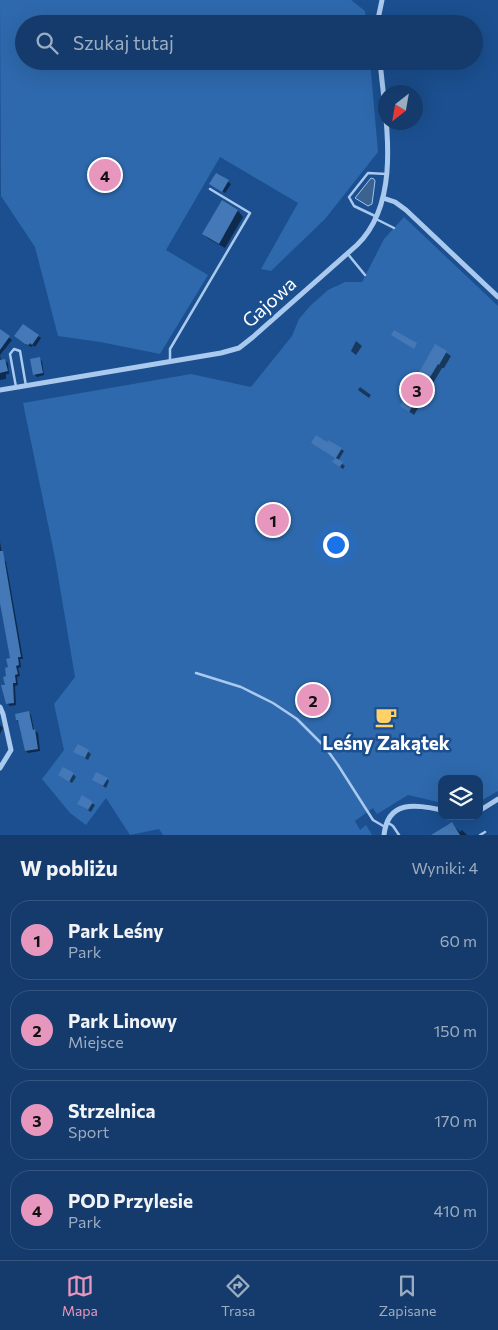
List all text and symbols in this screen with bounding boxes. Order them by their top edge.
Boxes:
search box [15,15,483,70]
icon: search [33,29,61,57]
text: Szukaj tutaj [73,31,174,54]
north arrow [378,85,423,130]
pin: 4 [89,156,121,194]
street label: Gajowa [237,271,300,332]
pin: 3 [401,371,433,409]
pin: 1 [257,501,289,539]
your location [323,532,349,558]
pin: 2 [297,681,329,719]
cafe icon: Leśny Zakątek [373,704,399,730]
place label: Leśny Zakątek [322,731,450,754]
map controls [438,775,483,820]
button: layers [438,775,483,820]
text: W pobliżu [20,855,118,880]
text: Wyniki: 4 [411,858,478,877]
text: Park Leśny [68,919,164,942]
text: 1 [33,931,41,950]
text: 60 m [440,931,477,950]
text: Park [68,942,101,961]
text: Park Linowy [68,1009,177,1032]
text: 2 [32,1021,42,1040]
text: 150 m [434,1021,477,1040]
text: Miejsce [68,1032,124,1051]
text: Strzelnica [68,1099,156,1122]
text: 3 [32,1111,42,1130]
text: 170 m [434,1111,477,1130]
text: Sport [68,1122,109,1141]
text: POD Przylesie [68,1189,193,1212]
text: 4 [32,1201,42,1220]
text: 410 m [434,1201,477,1220]
text: Park [68,1212,101,1231]
tab: Mapa [62,1272,98,1319]
tab: Trasa [221,1272,255,1319]
tab: Zapisane [379,1272,436,1319]

